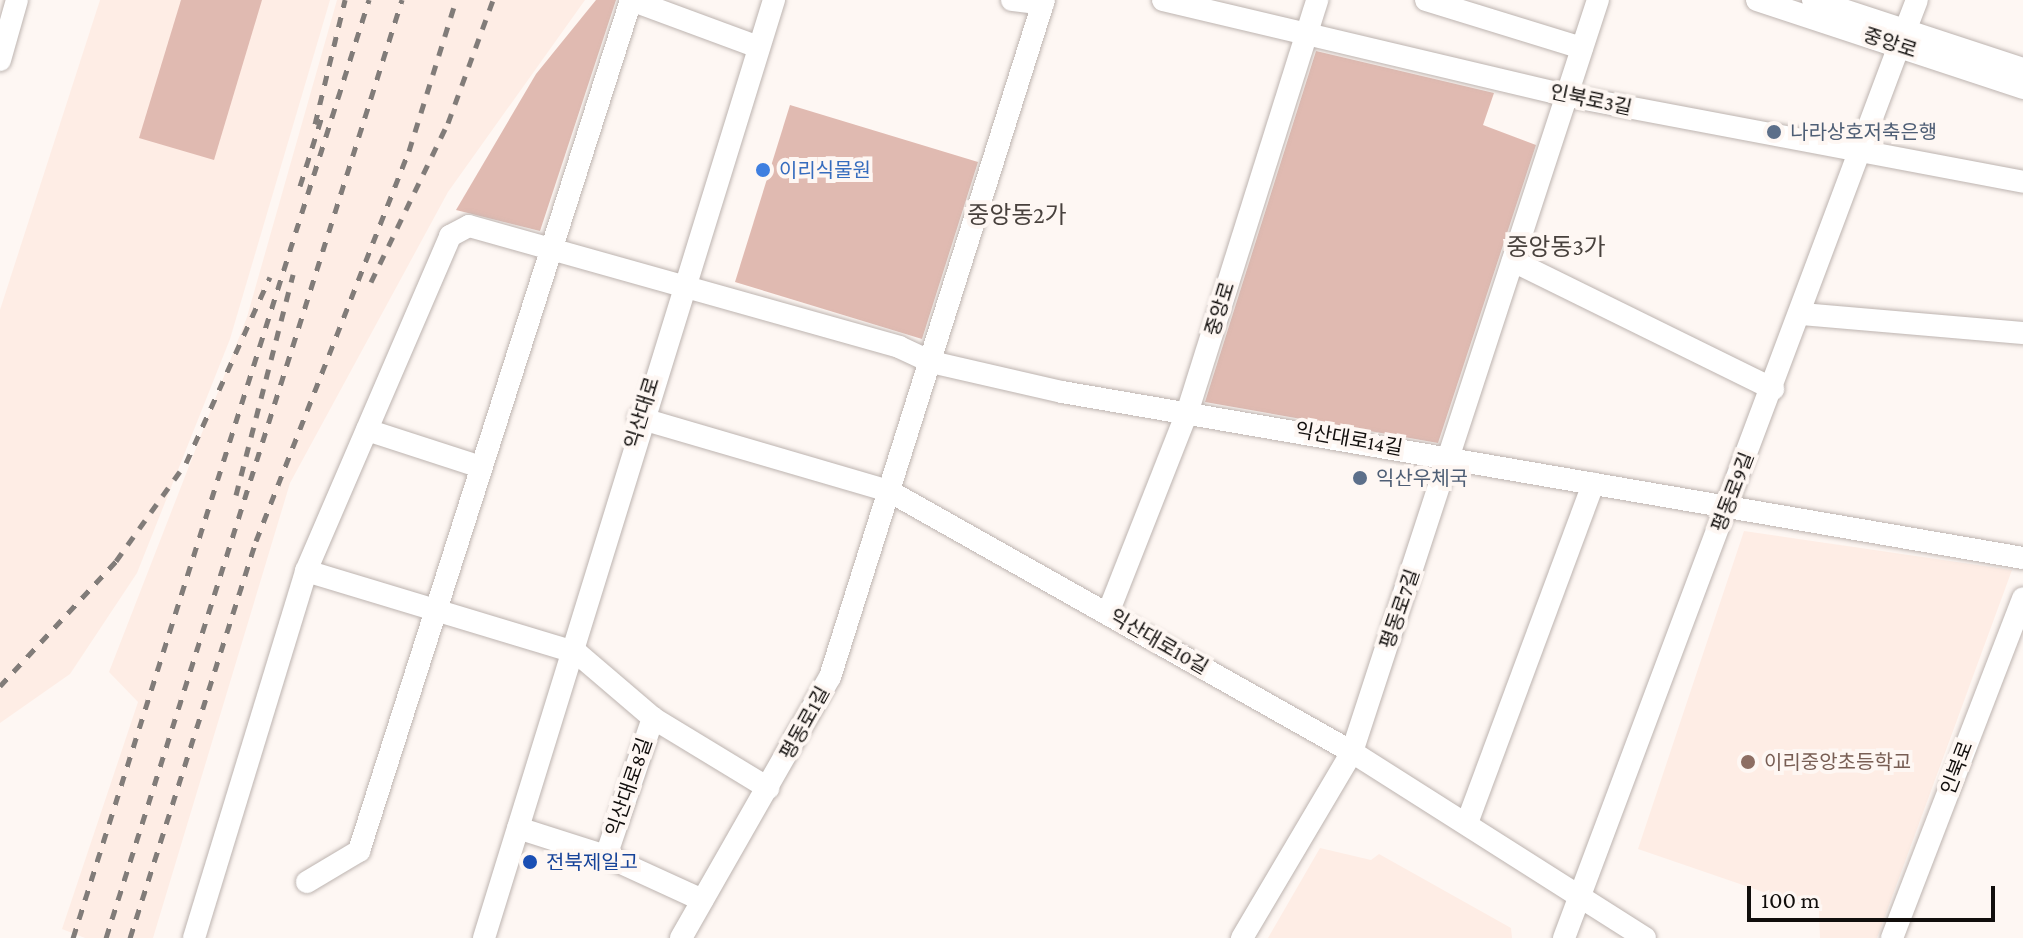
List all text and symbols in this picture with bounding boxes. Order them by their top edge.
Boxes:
street label: 중앙로 [1860,23,1920,63]
street label: 인북로3길 [1548,80,1634,120]
place label: 나라상호저축은행 [1790,120,1937,144]
marker: 나라상호저축은행 [1765,123,1783,141]
place label: 이리식물원 [779,158,871,182]
marker: 이리식물원 [754,161,772,179]
district label: 중앙동2가 [967,201,1067,229]
district label: 중앙동3가 [1506,233,1606,261]
street label: 중앙로 [1200,279,1240,339]
street label: 익산대로 [620,374,664,452]
street label: 익산대로14길 [1293,418,1405,460]
street label: 평동로9길 [1707,449,1759,535]
place label: 익산우체국 [1376,466,1468,490]
marker: 익산우체국 [1351,469,1369,487]
street label: 평동로7길 [1375,566,1425,652]
street label: 익산대로10길 [1105,604,1213,680]
street label: 평동로1길 [775,682,835,764]
street label: 익산대로8길 [601,735,657,839]
street label: 인북로 [1936,738,1978,798]
place label: 이리중앙초등학교 [1764,750,1911,774]
marker: 이리중앙초등학교 [1739,753,1757,771]
place label: 전북제일고 [546,850,638,874]
marker: 전북제일고 [521,853,539,871]
scale bar [1751,870,1999,920]
text: 100 m [1761,886,1820,913]

